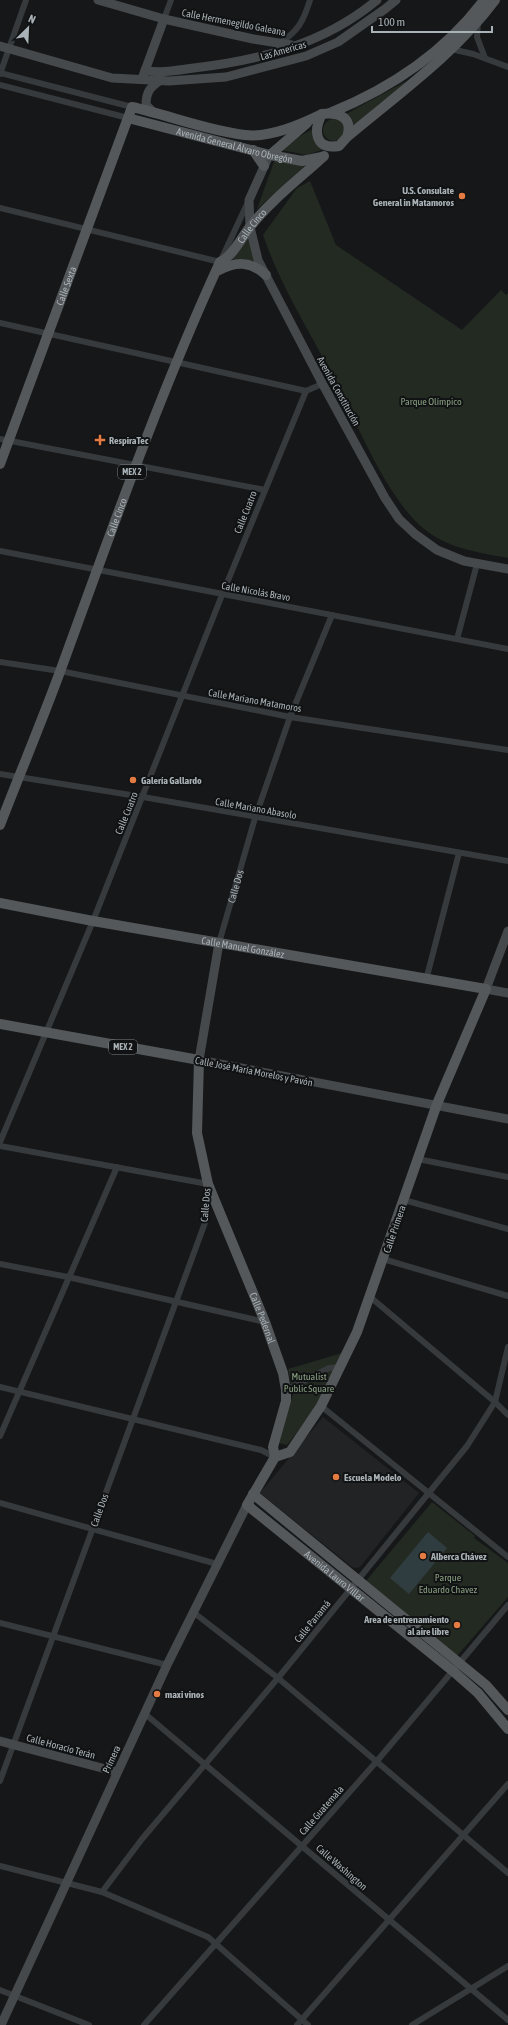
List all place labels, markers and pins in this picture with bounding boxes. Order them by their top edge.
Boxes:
place label: U.S. Consulate General in Matamoros [373,185,454,208]
marker: U.S. Consulate General in Matamoros [457,191,467,201]
marker: RespiraTec [94,434,106,446]
place label: RespiraTec [109,435,149,446]
marker: Galería Gallardo [128,775,138,785]
place label: Galería Gallardo [141,775,202,786]
marker: Escuela Modelo [331,1472,341,1482]
place label: Escuela Modelo [344,1472,402,1483]
marker: Alberca Chávez [418,1551,428,1561]
place label: Alberca Chávez [430,1551,487,1562]
place label: Area de entrenamiento al aire libre [363,1614,449,1637]
marker: Area de entrenamiento al aire libre [452,1620,462,1630]
marker: maxi vinos [152,1689,162,1699]
place label: maxi vinos [165,1689,205,1700]

